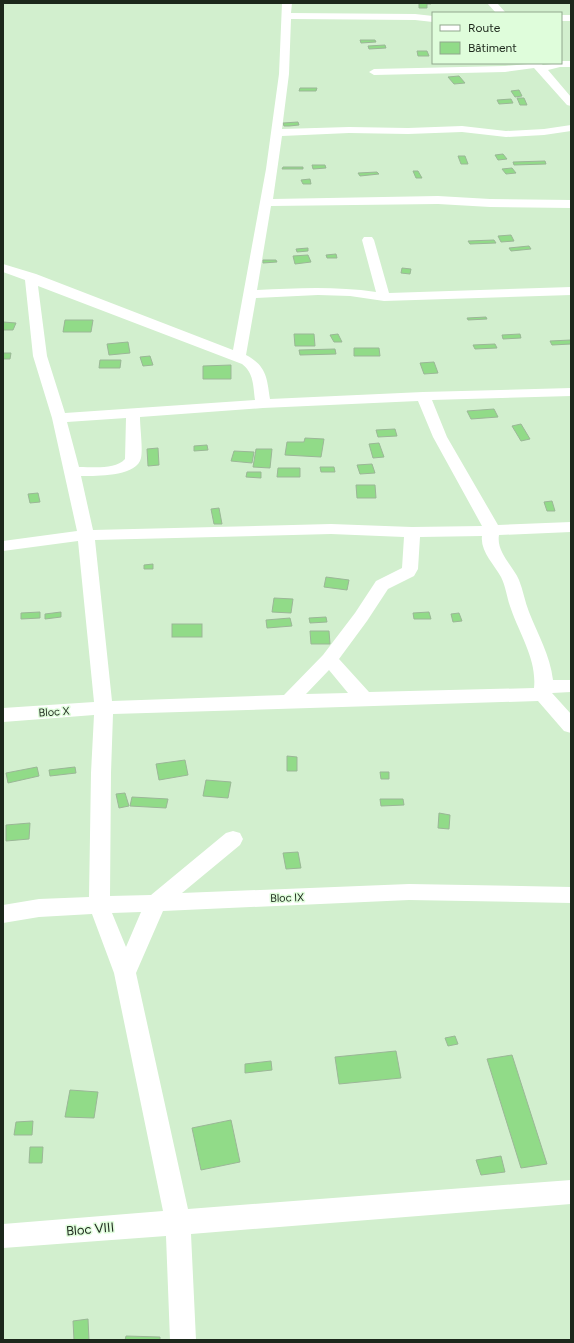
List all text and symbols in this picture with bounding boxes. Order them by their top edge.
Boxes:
legend [432,12,562,64]
text: Route [468,21,501,35]
text: Bâtiment [468,41,517,55]
street label: Bloc X [38,704,70,720]
street label: Bloc IX [270,891,304,905]
street label: Bloc VIII [65,1219,115,1239]

